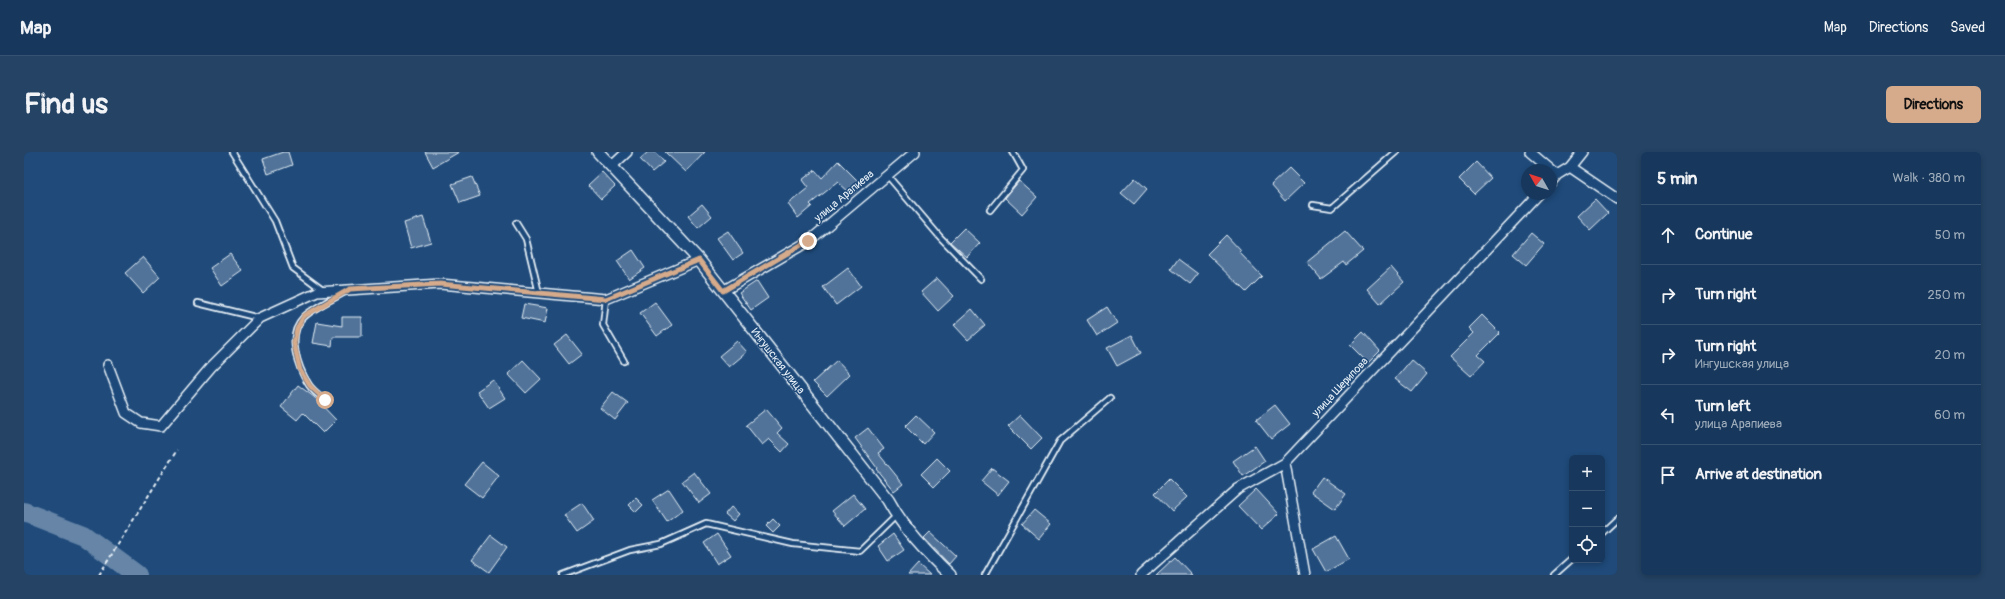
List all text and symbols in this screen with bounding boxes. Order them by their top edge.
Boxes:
text: Map [20,16,51,40]
text: Map [1824,19,1847,36]
text: Directions [1869,19,1928,36]
text: Saved [1950,19,1985,36]
button: Directions [1886,86,1981,123]
text: Find us [24,87,108,122]
north arrow [1521,164,1557,200]
street label: улица Арапиева [811,167,876,225]
text: 5 min [1657,168,1697,189]
text: Walk · 380 m [1892,170,1965,186]
icon: ahead [1657,224,1679,246]
text: Continue [1695,225,1753,244]
text: 50 m [1935,227,1965,243]
route end [799,232,817,250]
icon: right [1657,284,1679,306]
text: Turn right [1695,285,1756,304]
text: 250 m [1927,287,1965,303]
street label: Ингушская улица [748,326,808,396]
text: Turn right [1695,337,1756,356]
icon: right [1657,344,1679,366]
text: 20 m [1934,347,1965,363]
street label: улица Шерипова [1309,355,1371,420]
text: Ингушская улица [1695,356,1789,372]
route start [316,391,334,409]
text: Turn left [1695,397,1751,416]
icon: left [1657,404,1679,426]
text: 60 m [1934,407,1965,423]
text: улица Арапиева [1695,416,1782,432]
map controls [1569,455,1605,563]
button: + [1569,455,1605,491]
icon: arrive [1657,464,1679,486]
text: Arrive at destination [1695,465,1822,484]
button: − [1569,491,1605,527]
button: locate [1569,527,1605,563]

